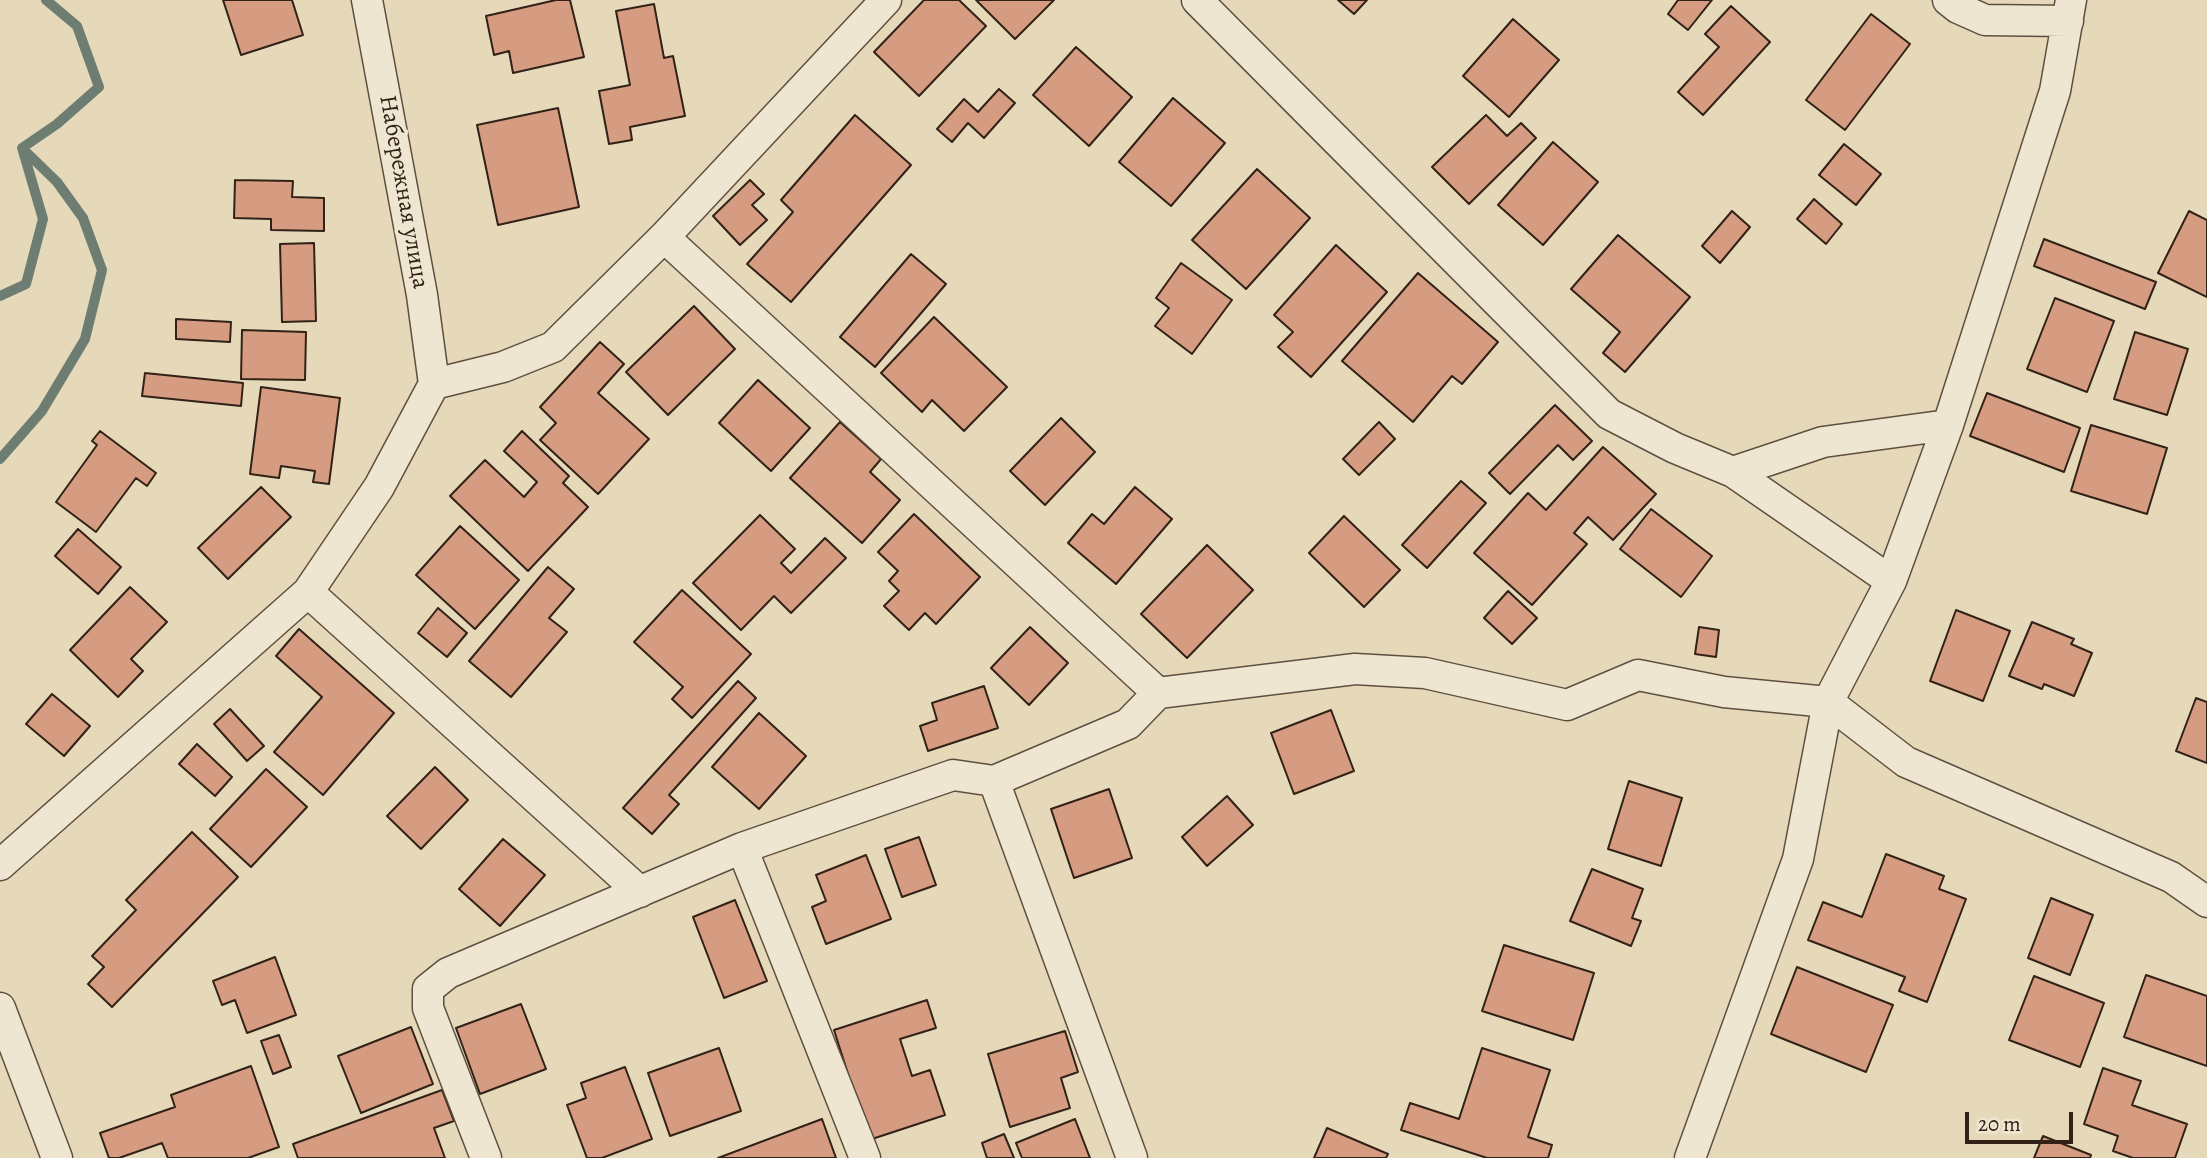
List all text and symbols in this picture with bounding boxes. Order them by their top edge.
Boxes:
street label: Набережная улица [372,93,434,291]
scale bar [1969,1098,2078,1142]
text: 20 m [1978,1110,2021,1138]

